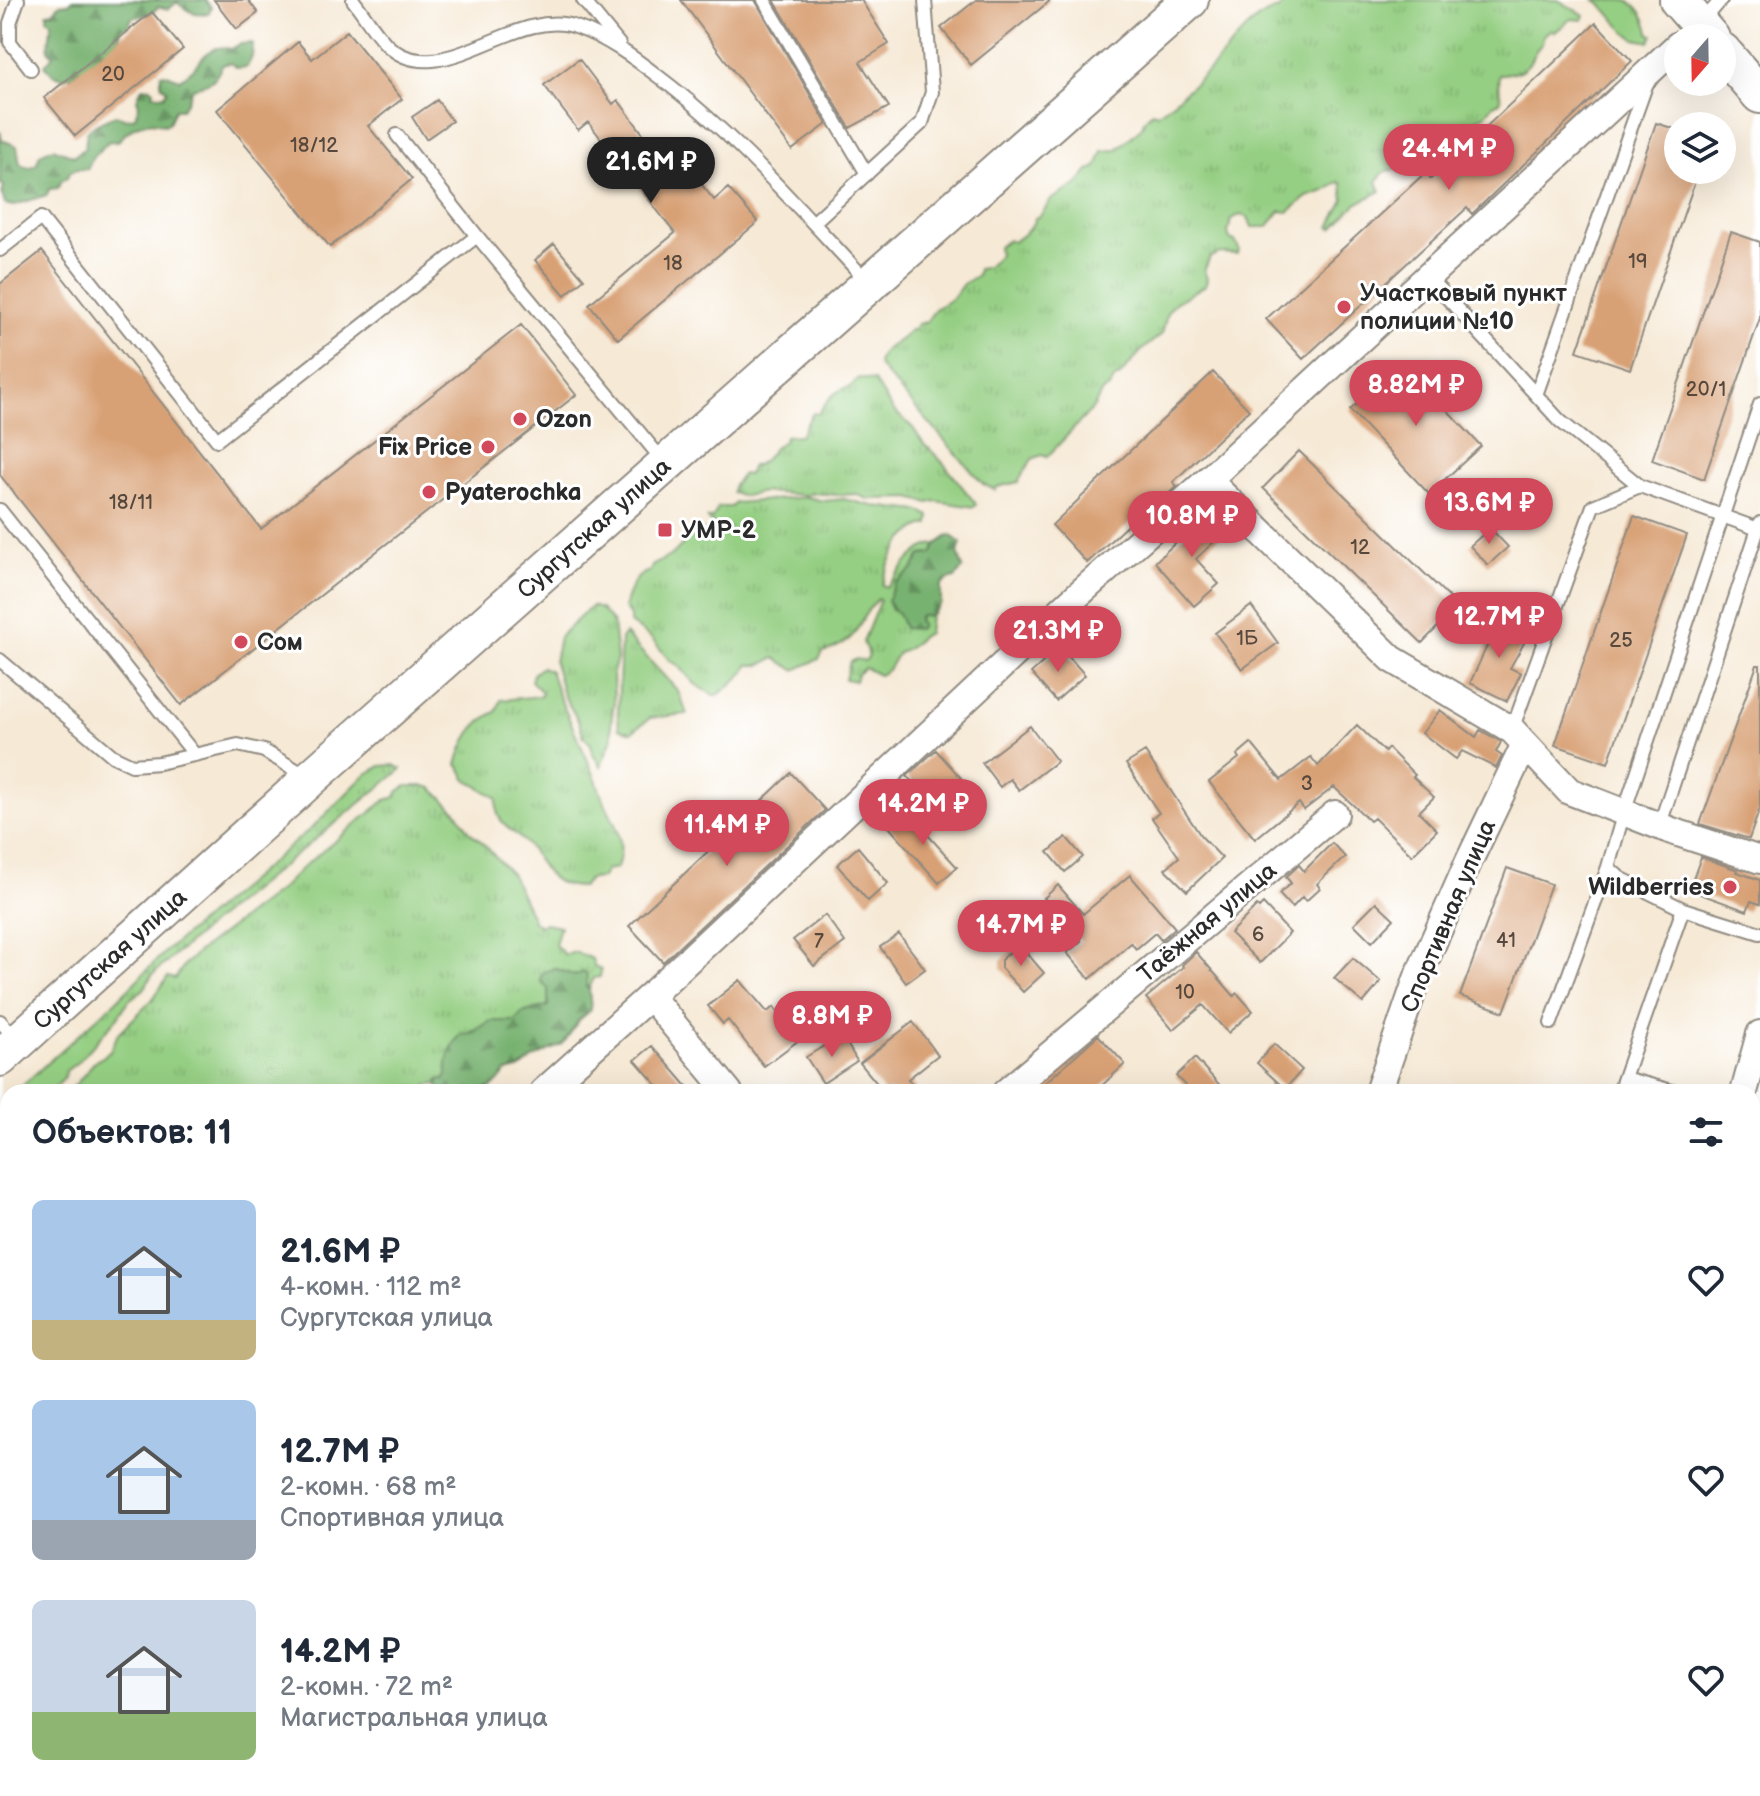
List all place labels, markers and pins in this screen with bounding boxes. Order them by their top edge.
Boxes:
pin: 24.4M ₽ [1375,124,1523,192]
pin: 21.6M ₽ [577,137,725,205]
place label: Участковый пункт полиции №10 [1360,279,1567,336]
marker: Участковый пункт полиции №10 [1335,298,1353,316]
pin: 8.82M ₽ [1342,360,1490,428]
place label: Ozon [536,405,592,434]
marker: Ozon [511,410,529,428]
place label: Fix Price [378,433,472,462]
marker: Fix Price [479,438,497,456]
place label: Pyaterochka [445,478,581,507]
pin: 13.6M ₽ [1415,478,1563,546]
marker: Pyaterochka [420,483,438,501]
pin: 10.8M ₽ [1118,491,1266,559]
place label: УМР-2 [681,516,757,545]
marker: УМР-2 [656,521,674,539]
pin: 12.7M ₽ [1425,592,1573,660]
pin: 21.3M ₽ [984,606,1132,674]
place label: Сом [257,628,303,657]
marker: Сом [232,633,250,651]
pin: 14.2M ₽ [849,779,997,847]
pin: 11.4M ₽ [653,800,801,868]
place label: Wildberries [1588,873,1714,902]
marker: Wildberries [1721,878,1739,896]
pin: 14.7M ₽ [947,900,1095,968]
pin: 8.8M ₽ [767,991,897,1059]

